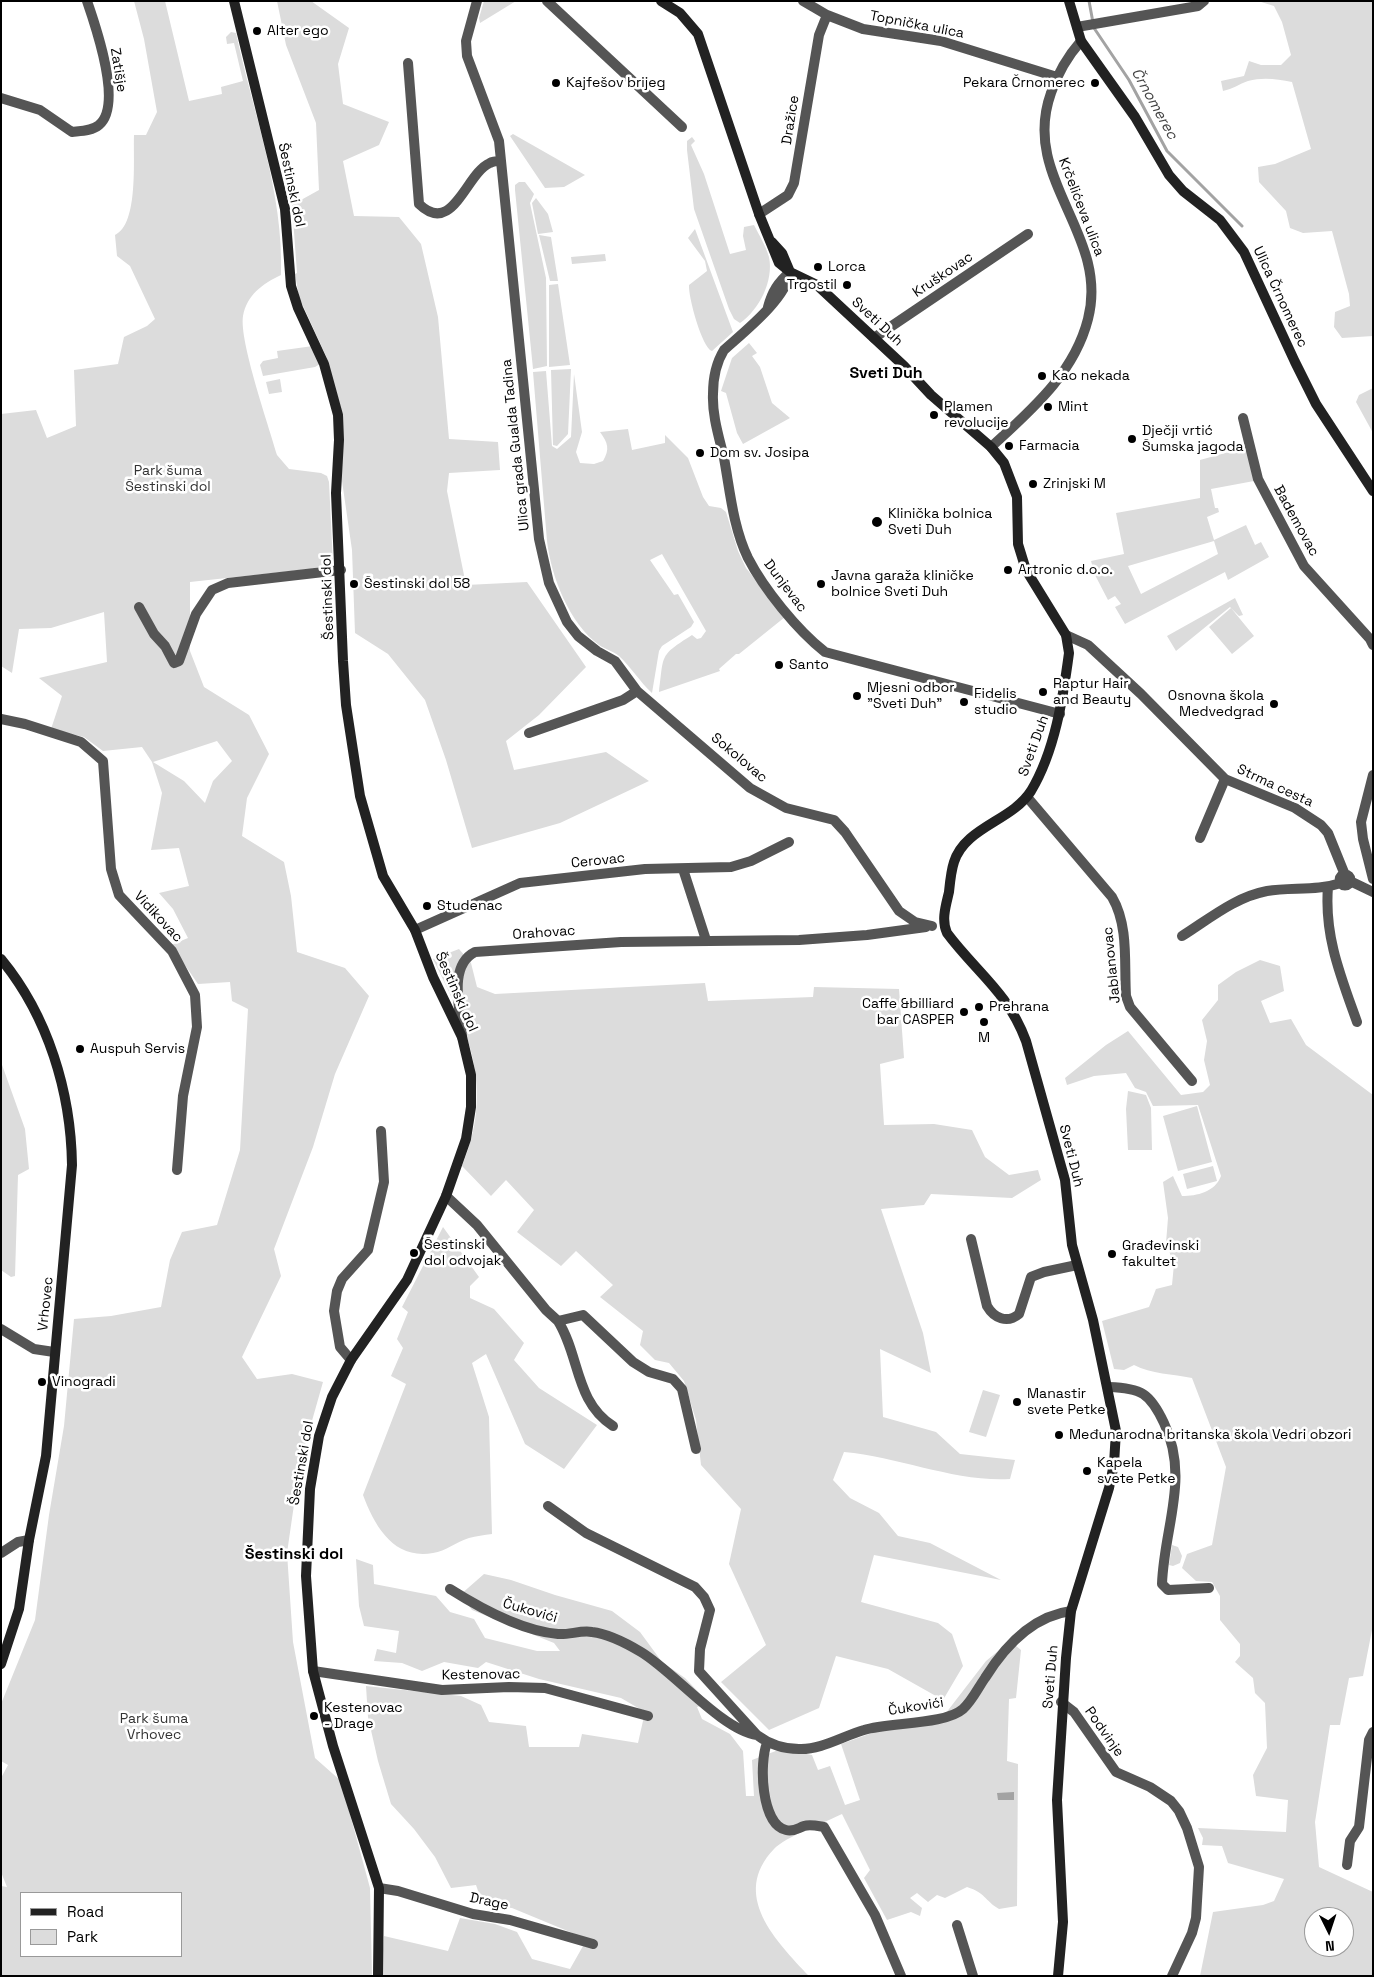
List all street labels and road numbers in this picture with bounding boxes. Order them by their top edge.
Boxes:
street label: Topnička ulica [868,8,966,42]
street label: Zatišje [106,47,130,93]
street label: Dražice [779,94,803,146]
street label: Šestinski dol [274,141,308,229]
street label: Krčelićeva ulica [1054,155,1108,259]
street label: Ulica Črnomerec [1249,244,1311,350]
street label: Kruškovac [910,249,976,301]
street label: Sveti Duh [848,294,906,350]
street label: Ulica grada Gualda Tadina [499,358,533,532]
street label: Bademovac [1270,483,1322,559]
street label: Šestinski dol [318,554,338,640]
street label: Dunjevac [760,556,810,616]
street label: Sveti Duh [1015,713,1053,779]
street label: Sokolovac [707,730,771,786]
street label: Strma cesta [1234,761,1316,811]
street label: Cerovac [570,850,626,872]
street label: Vidikovac [130,888,186,946]
street label: Orahovac [512,922,576,944]
street label: Jablanovac [1100,926,1124,1004]
street label: Šestinski dol [431,949,481,1035]
street label: Sveti Duh [1055,1123,1087,1189]
street label: Vrhovec [35,1276,57,1332]
street label: Šestinski dol [286,1419,318,1507]
street label: Čukovići [501,1595,559,1627]
street label: Sveti Duh [1040,1645,1062,1709]
street label: Kestenovac [441,1666,521,1684]
street label: Čukovići [887,1694,945,1720]
street label: Podvinje [1081,1704,1127,1760]
street label: Drage [468,1890,510,1914]

